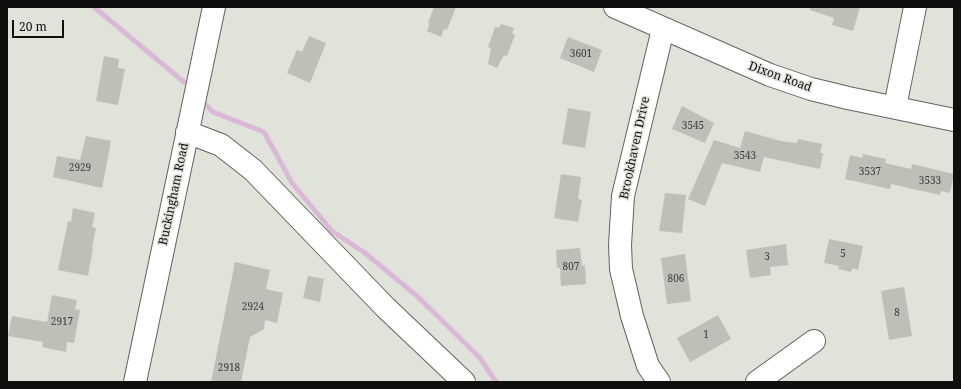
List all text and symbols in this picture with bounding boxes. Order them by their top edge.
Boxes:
scale bar [14,12,66,38]
text: 20 m [19,18,47,35]
house number: 3601 [570,48,592,60]
street label: Dixon Road [746,59,814,95]
street label: Brookhaven Drive [617,95,653,201]
house number: 3545 [682,120,704,132]
street label: Buckingham Road [156,142,192,246]
house number: 3543 [734,150,756,162]
house number: 2929 [69,162,91,174]
house number: 3537 [859,166,881,178]
house number: 3533 [919,175,941,187]
house number: 5 [840,248,846,260]
house number: 3 [764,251,770,263]
house number: 807 [563,261,579,273]
house number: 806 [668,273,684,285]
house number: 2924 [242,301,264,313]
house number: 8 [894,307,900,319]
house number: 2917 [51,316,73,328]
house number: 1 [703,329,709,341]
house number: 2918 [218,362,240,374]

